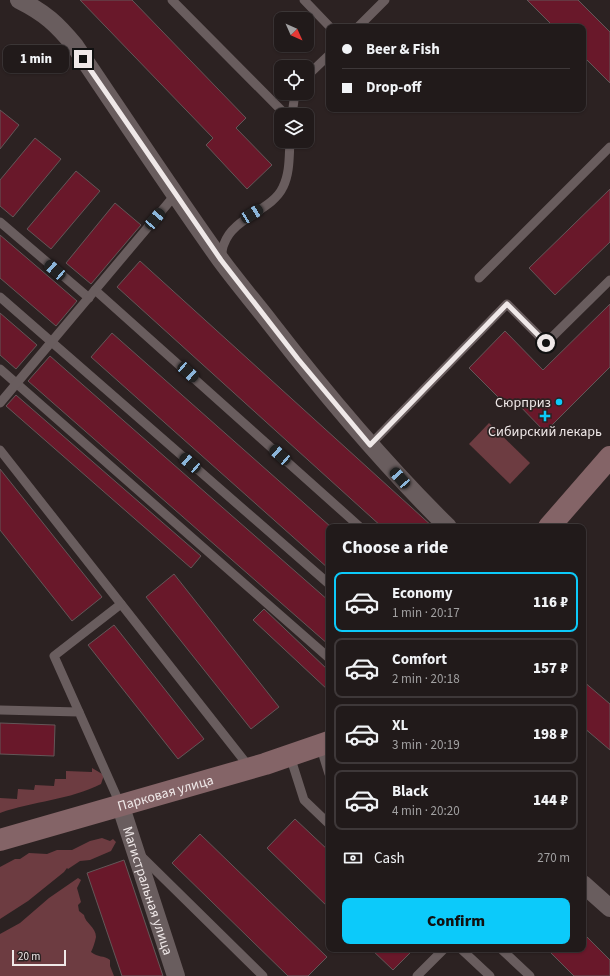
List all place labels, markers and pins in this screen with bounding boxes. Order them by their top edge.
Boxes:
place label: Сюрприз [495,393,551,413]
marker: Сюрприз [554,397,564,407]
marker: Сибирский лекарь [540,411,550,421]
place label: Сибирский лекарь [488,422,602,442]

